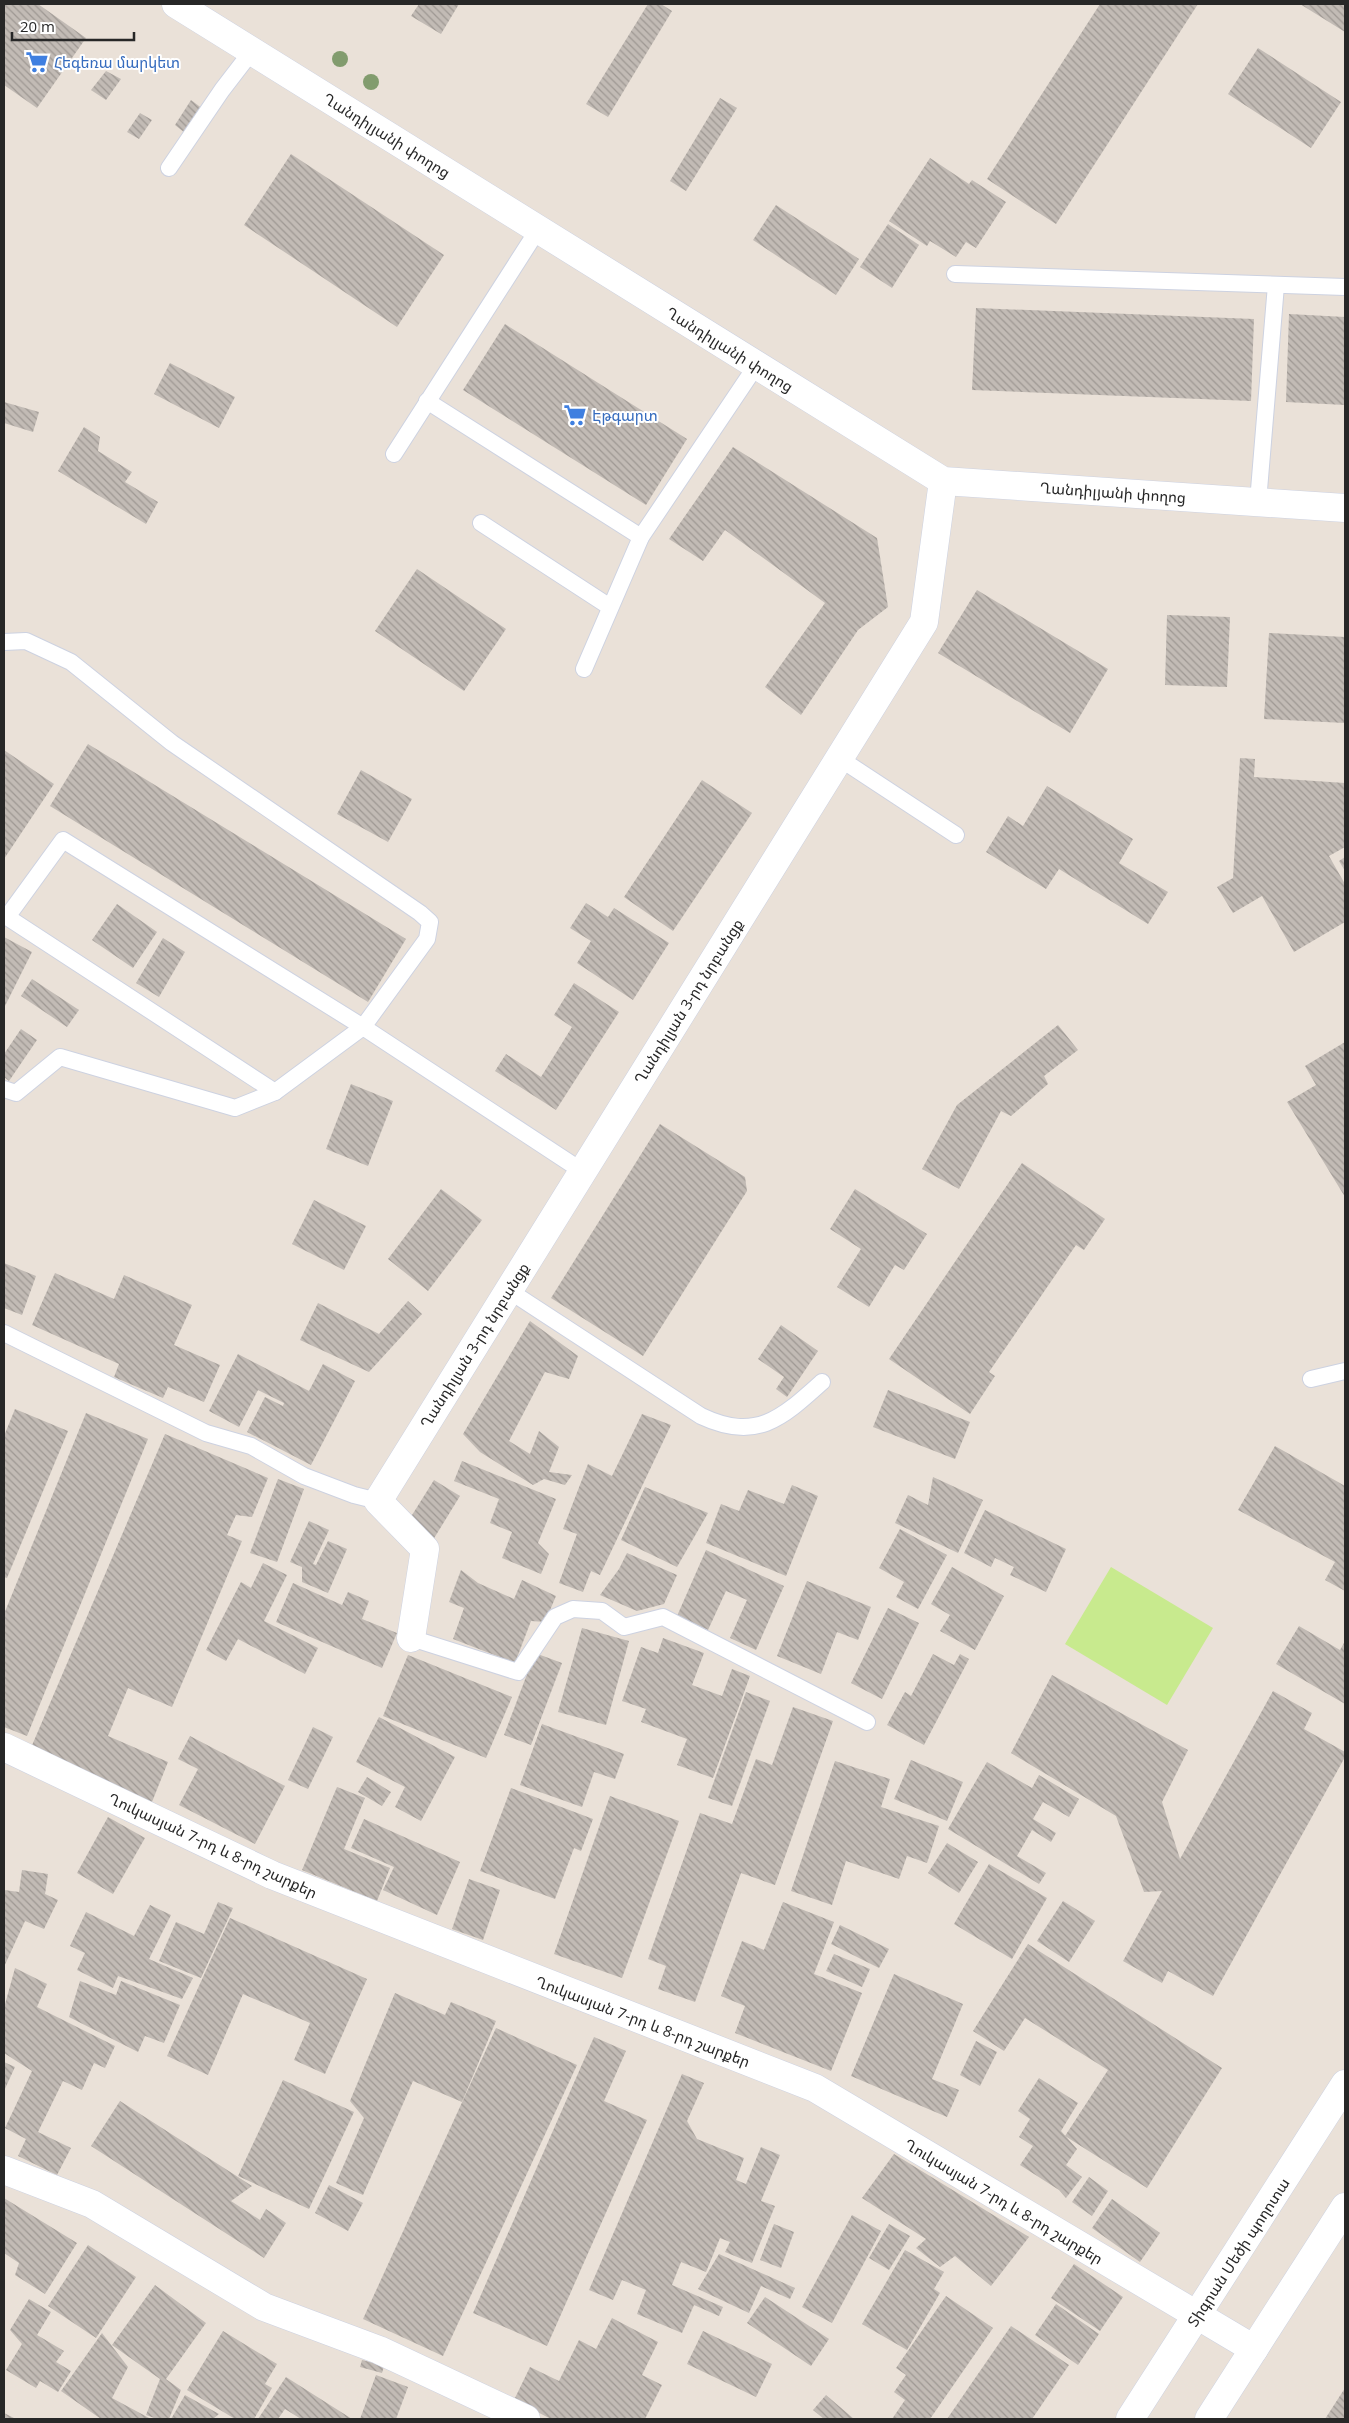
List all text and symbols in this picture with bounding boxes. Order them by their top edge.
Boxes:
scale bar [12,10,135,42]
text: 20 m [20,16,55,36]
supermarket icon: Հեգեռա մարկետ [24,49,50,75]
place label: Հեգեռա մարկետ [54,52,180,72]
street label: Ղանդիլյանի փողոց [320,88,454,182]
street label: Ղանդիլյանի փողոց [663,302,797,396]
supermarket icon: Էթգարտ [562,402,588,428]
place label: Էթգարտ [592,405,658,425]
street label: Ղանդիլյանի փողոց [1039,477,1187,507]
street label: Ղանդիլյան 3-րդ նրբանցք [629,915,747,1087]
street label: Ղանդիլյան 3-րդ նրբանցք [415,1259,533,1431]
street label: Ղուկասյան 7-րդ և 8-րդ շարքեր [105,1788,321,1902]
street label: Ղուկասյան 7-րդ և 8-րդ շարքեր [533,1971,753,2071]
street label: Ղուկասյան 7-րդ և 8-րդ շարքեր [901,2134,1107,2268]
street label: Տիգրան Մեծի պողոտա [1182,2174,1294,2330]

